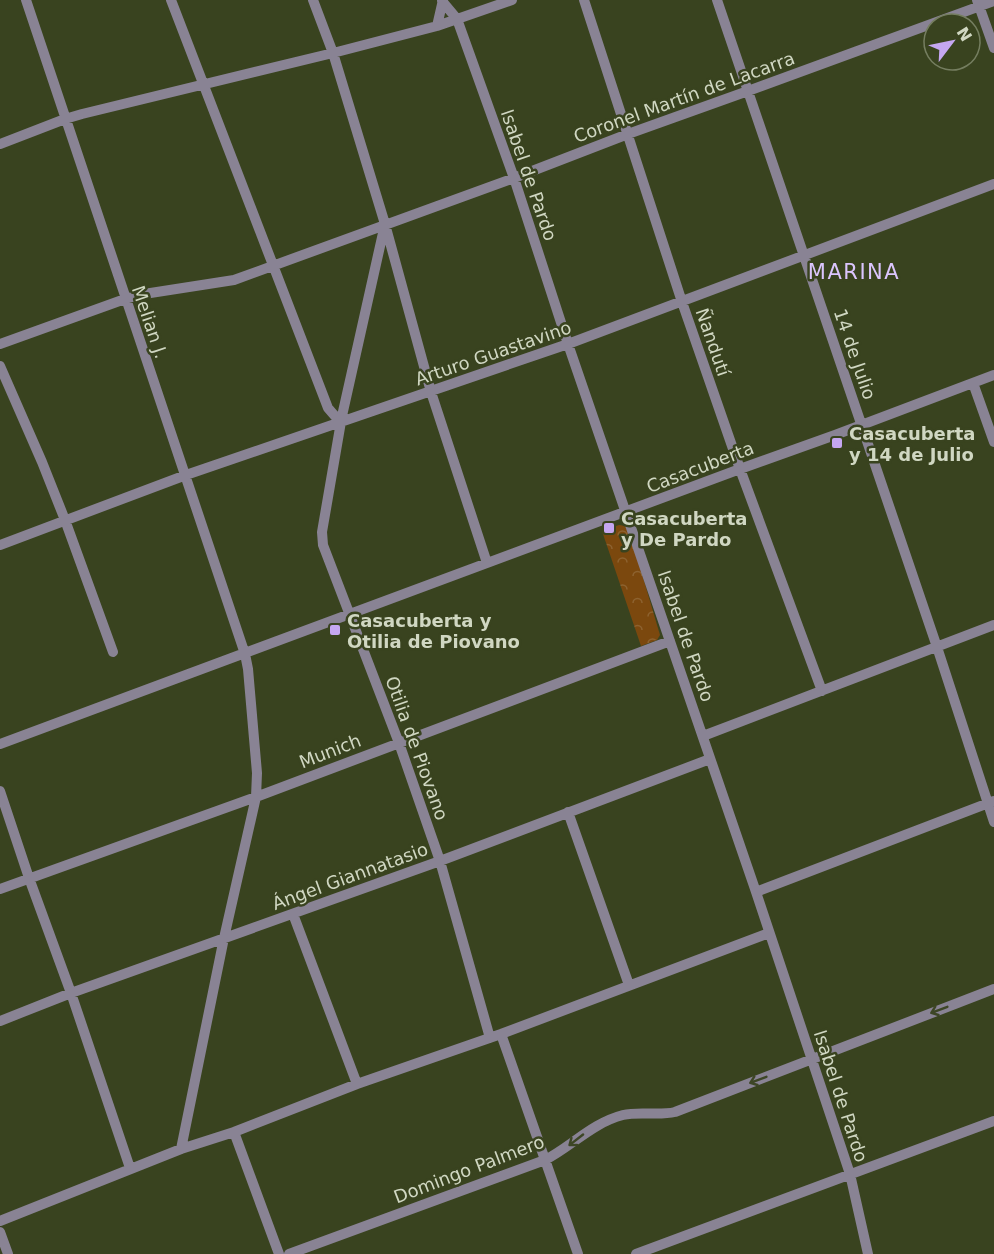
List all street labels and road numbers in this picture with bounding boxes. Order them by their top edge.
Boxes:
street label: Coronel Martín de Lacarra [571,47,797,147]
street label: Isabel de Pardo [497,106,561,244]
street label: Melian J. [128,283,172,361]
street label: Ñandutí [692,305,735,380]
street label: 14 de Julio [830,306,880,402]
street label: Arturo Guastavino [412,316,574,390]
street label: Casacuberta [643,437,757,497]
street label: Isabel de Pardo [654,567,718,705]
street label: Otilia de Piovano [381,673,453,823]
street label: Munich [296,730,364,772]
street label: Ángel Giannatasio [269,838,431,914]
street label: Isabel de Pardo [810,1027,872,1165]
street label: Domingo Palmero [391,1131,547,1207]

